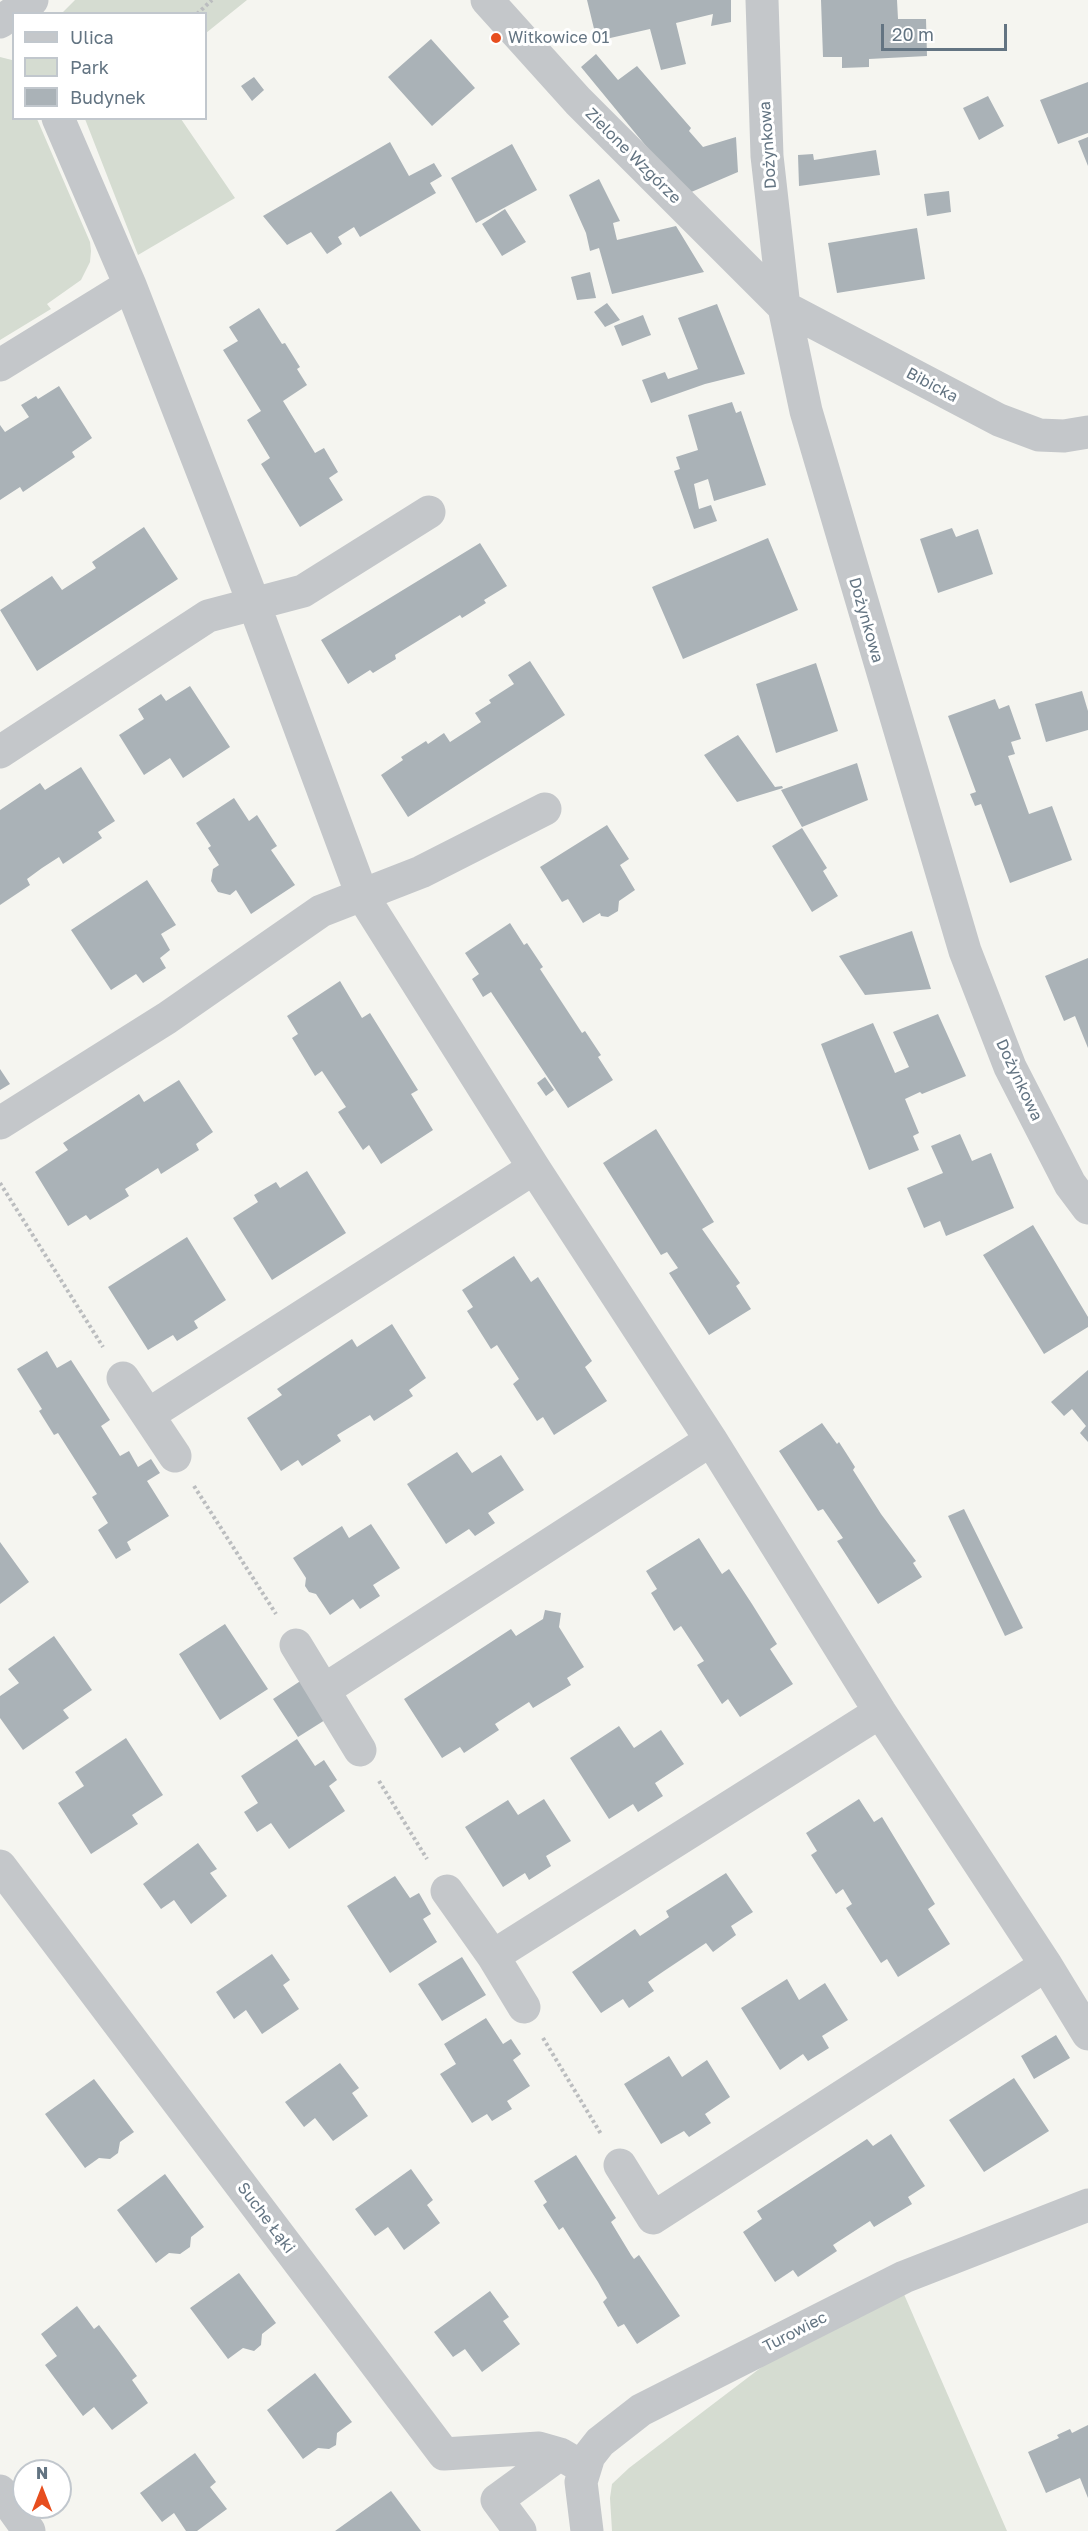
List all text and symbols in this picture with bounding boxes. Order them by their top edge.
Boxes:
legend [12,12,207,120]
scale bar [884,12,1010,50]
text: 20 m [892,23,934,45]
text: Ulica [70,26,114,48]
place label: Witkowice 01 [508,28,609,48]
marker: Witkowice 01 [489,31,503,45]
text: Park [70,56,109,78]
text: Budynek [70,86,146,108]
street label: Dożynkowa [755,101,781,189]
street label: Zielone Wzgórze [581,104,685,208]
street label: Bibicka [903,363,961,407]
street label: Dożynkowa [845,575,887,665]
street label: Dożynkowa [992,1036,1046,1124]
street label: Suche Łąki [233,2179,299,2257]
street label: Turowiec [760,2308,830,2356]
north arrow [12,2459,72,2519]
text: N [36,2463,48,2483]

